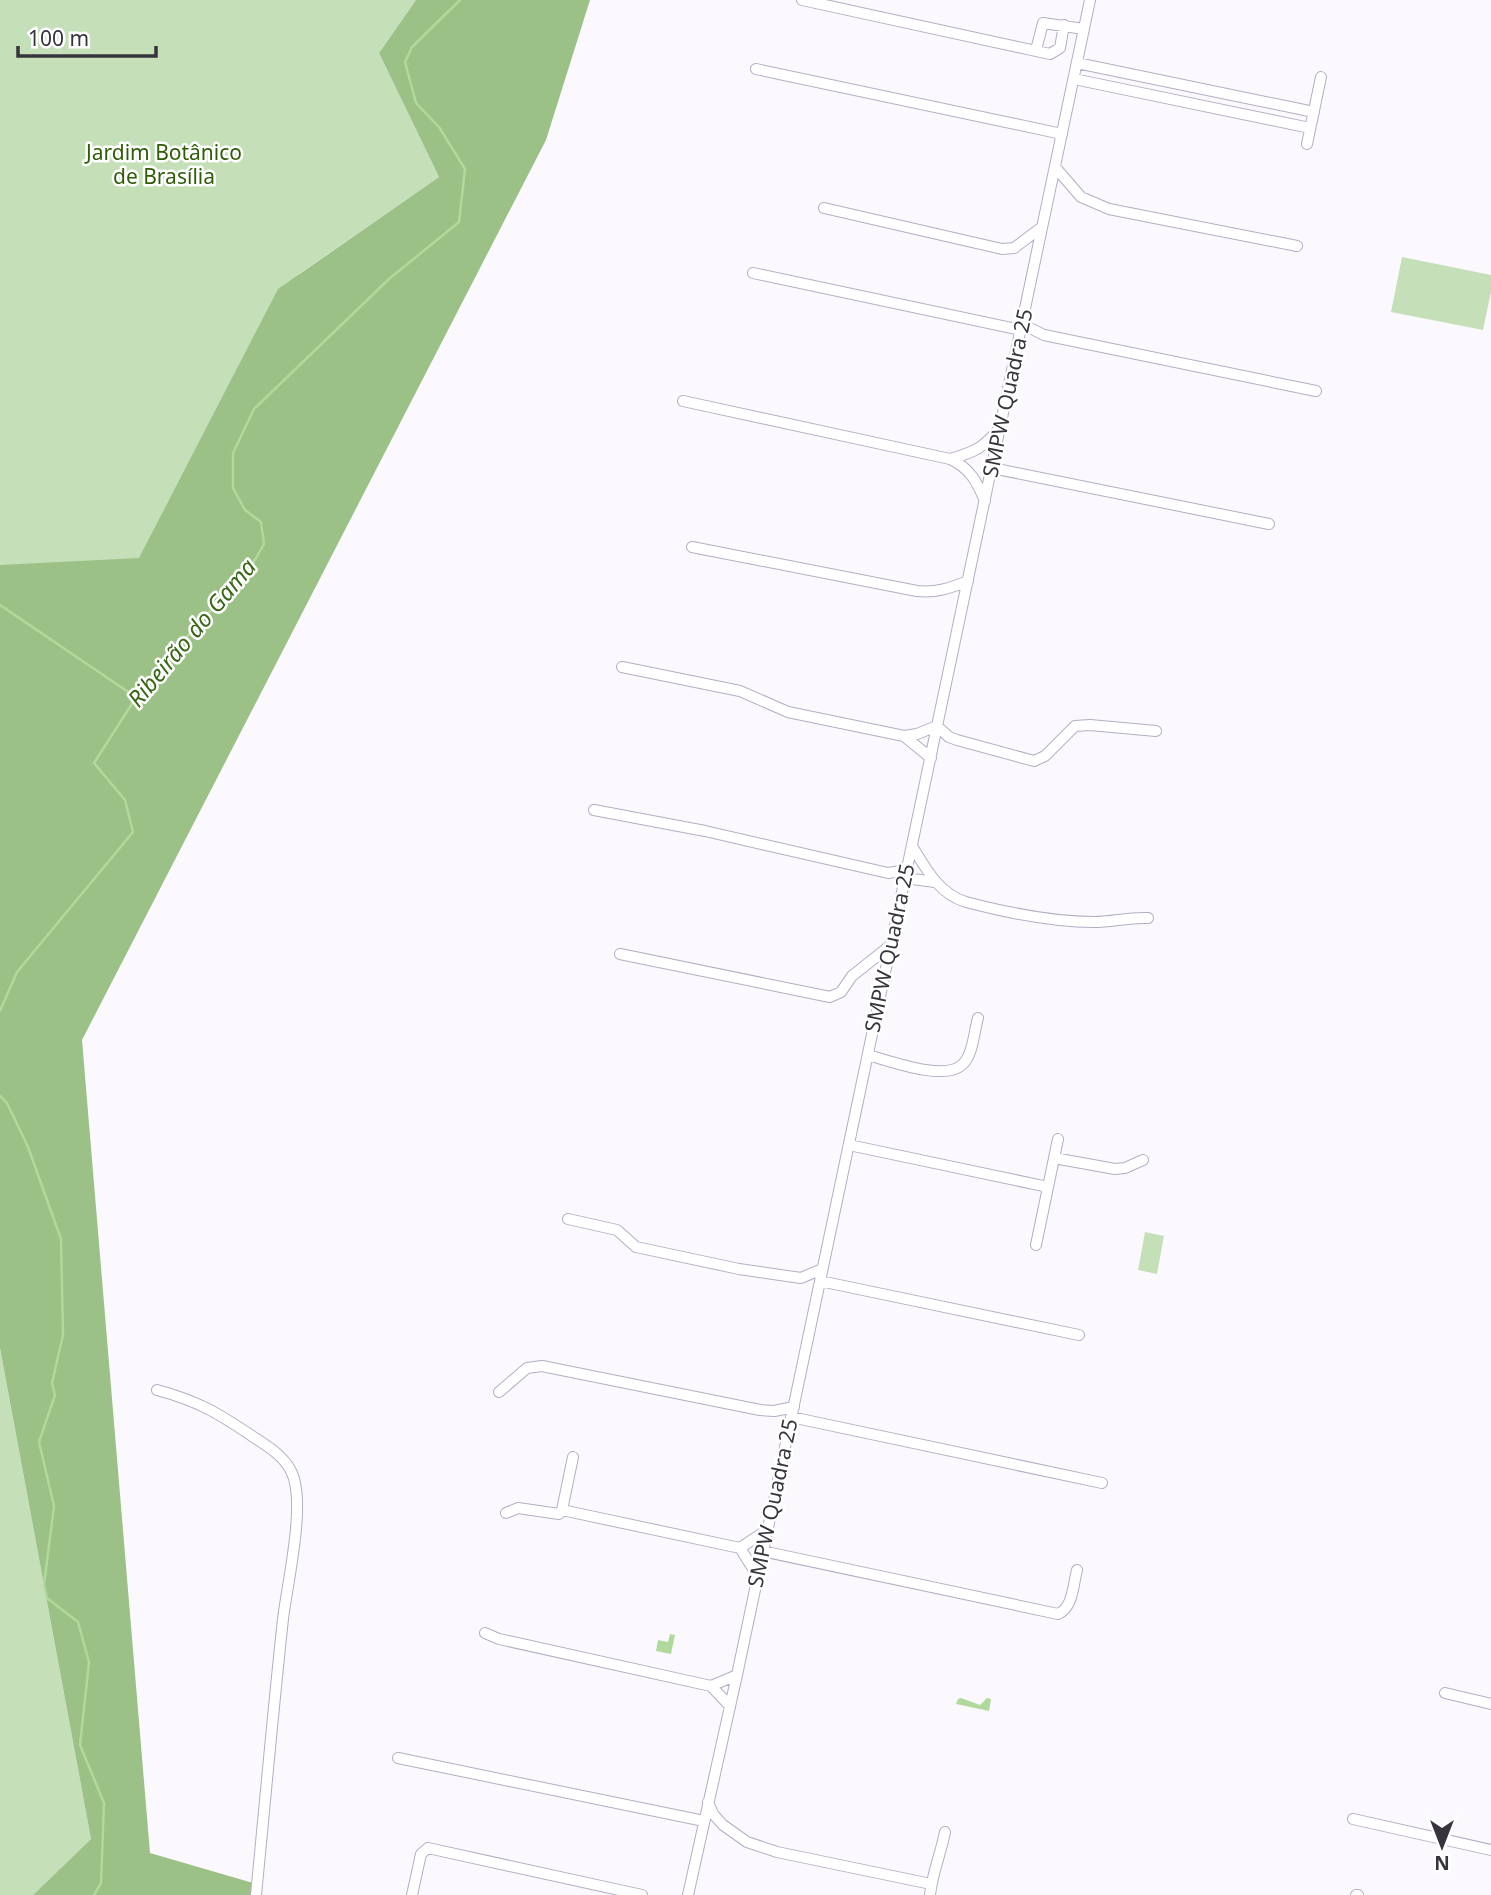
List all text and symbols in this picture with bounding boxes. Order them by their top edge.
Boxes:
scale bar [18,14,156,58]
text: 100 m [28,24,89,52]
park label: Jardim Botânico de Brasília [84,138,242,190]
street label: SMPW Quadra 25 [975,306,1039,480]
water label: Ribeirão do Gama [120,551,263,713]
street label: SMPW Quadra 25 [857,861,921,1035]
street label: SMPW Quadra 25 [740,1416,804,1590]
north arrow [1407,1811,1477,1881]
text: N [1434,1850,1450,1876]

